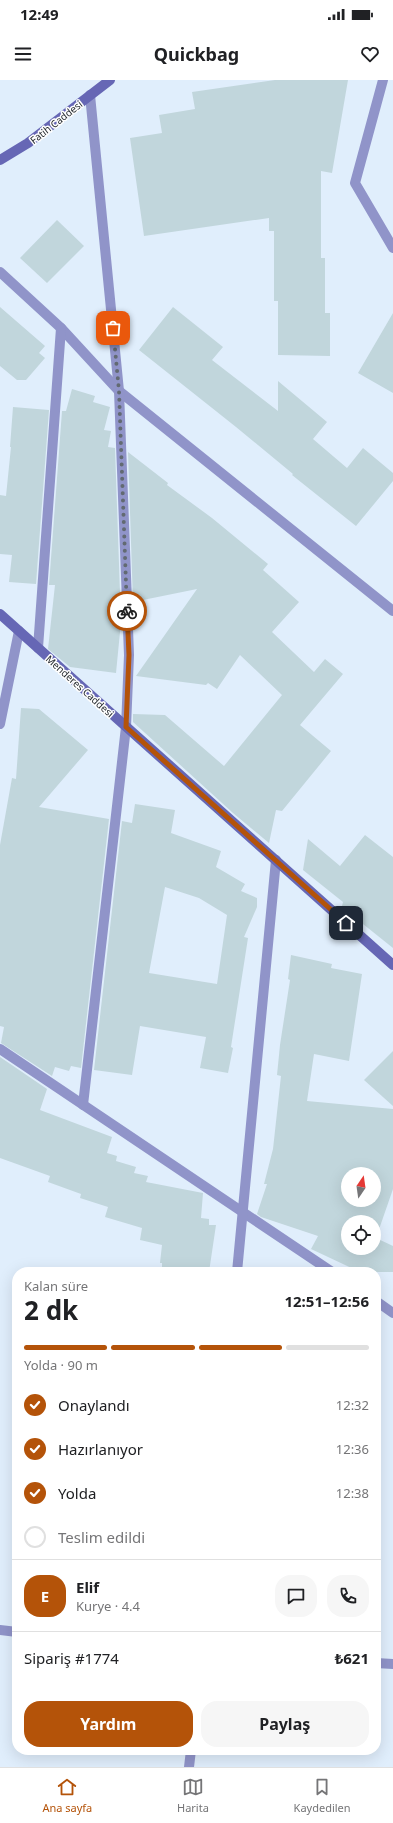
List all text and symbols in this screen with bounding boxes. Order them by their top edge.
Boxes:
text: 12:49 [20,4,59,24]
text: Quickbag [154,42,239,66]
icon: menu [12,43,34,65]
icon: heart [359,43,381,65]
street label: Fatih Caddesi [27,97,85,147]
pin [96,311,130,345]
icon: bag [102,317,124,339]
courier [107,591,147,631]
icon: bike [116,600,138,622]
street label: Menderes Caddesi [43,652,117,720]
pin [329,906,363,940]
icon: home [335,912,357,934]
north arrow [341,1167,381,1207]
map controls [341,1167,381,1255]
button: locate [341,1215,381,1255]
text: Kalan süre [24,1277,88,1295]
text: 12:51–12:56 [284,1291,369,1311]
text: 2 dk [24,1292,78,1328]
text: Yolda · 90 m [24,1356,98,1374]
icon: check [24,1394,46,1416]
text: Onaylandı [58,1395,130,1415]
text: 12:32 [336,1396,369,1414]
icon: check [24,1438,46,1460]
text: Hazırlanıyor [58,1439,143,1459]
text: 12:36 [336,1440,369,1458]
icon: check [24,1482,46,1504]
text: Yolda [58,1483,96,1503]
text: 12:38 [336,1484,369,1502]
text: Teslim edildi [58,1527,145,1547]
button: chat [275,1575,317,1617]
button: phone [327,1575,369,1617]
text: Elif [76,1577,99,1597]
text: E [41,1586,49,1606]
text: Kurye · 4.4 [76,1597,140,1615]
text: Sipariş #1774 [24,1648,119,1668]
text: ₺621 [335,1648,369,1668]
button: Yardım [24,1701,193,1747]
button: Paylaş [201,1701,369,1747]
tab: Ana sayfa [42,1776,92,1815]
tab: Harita [177,1776,209,1815]
tab: Kaydedilen [294,1776,351,1815]

